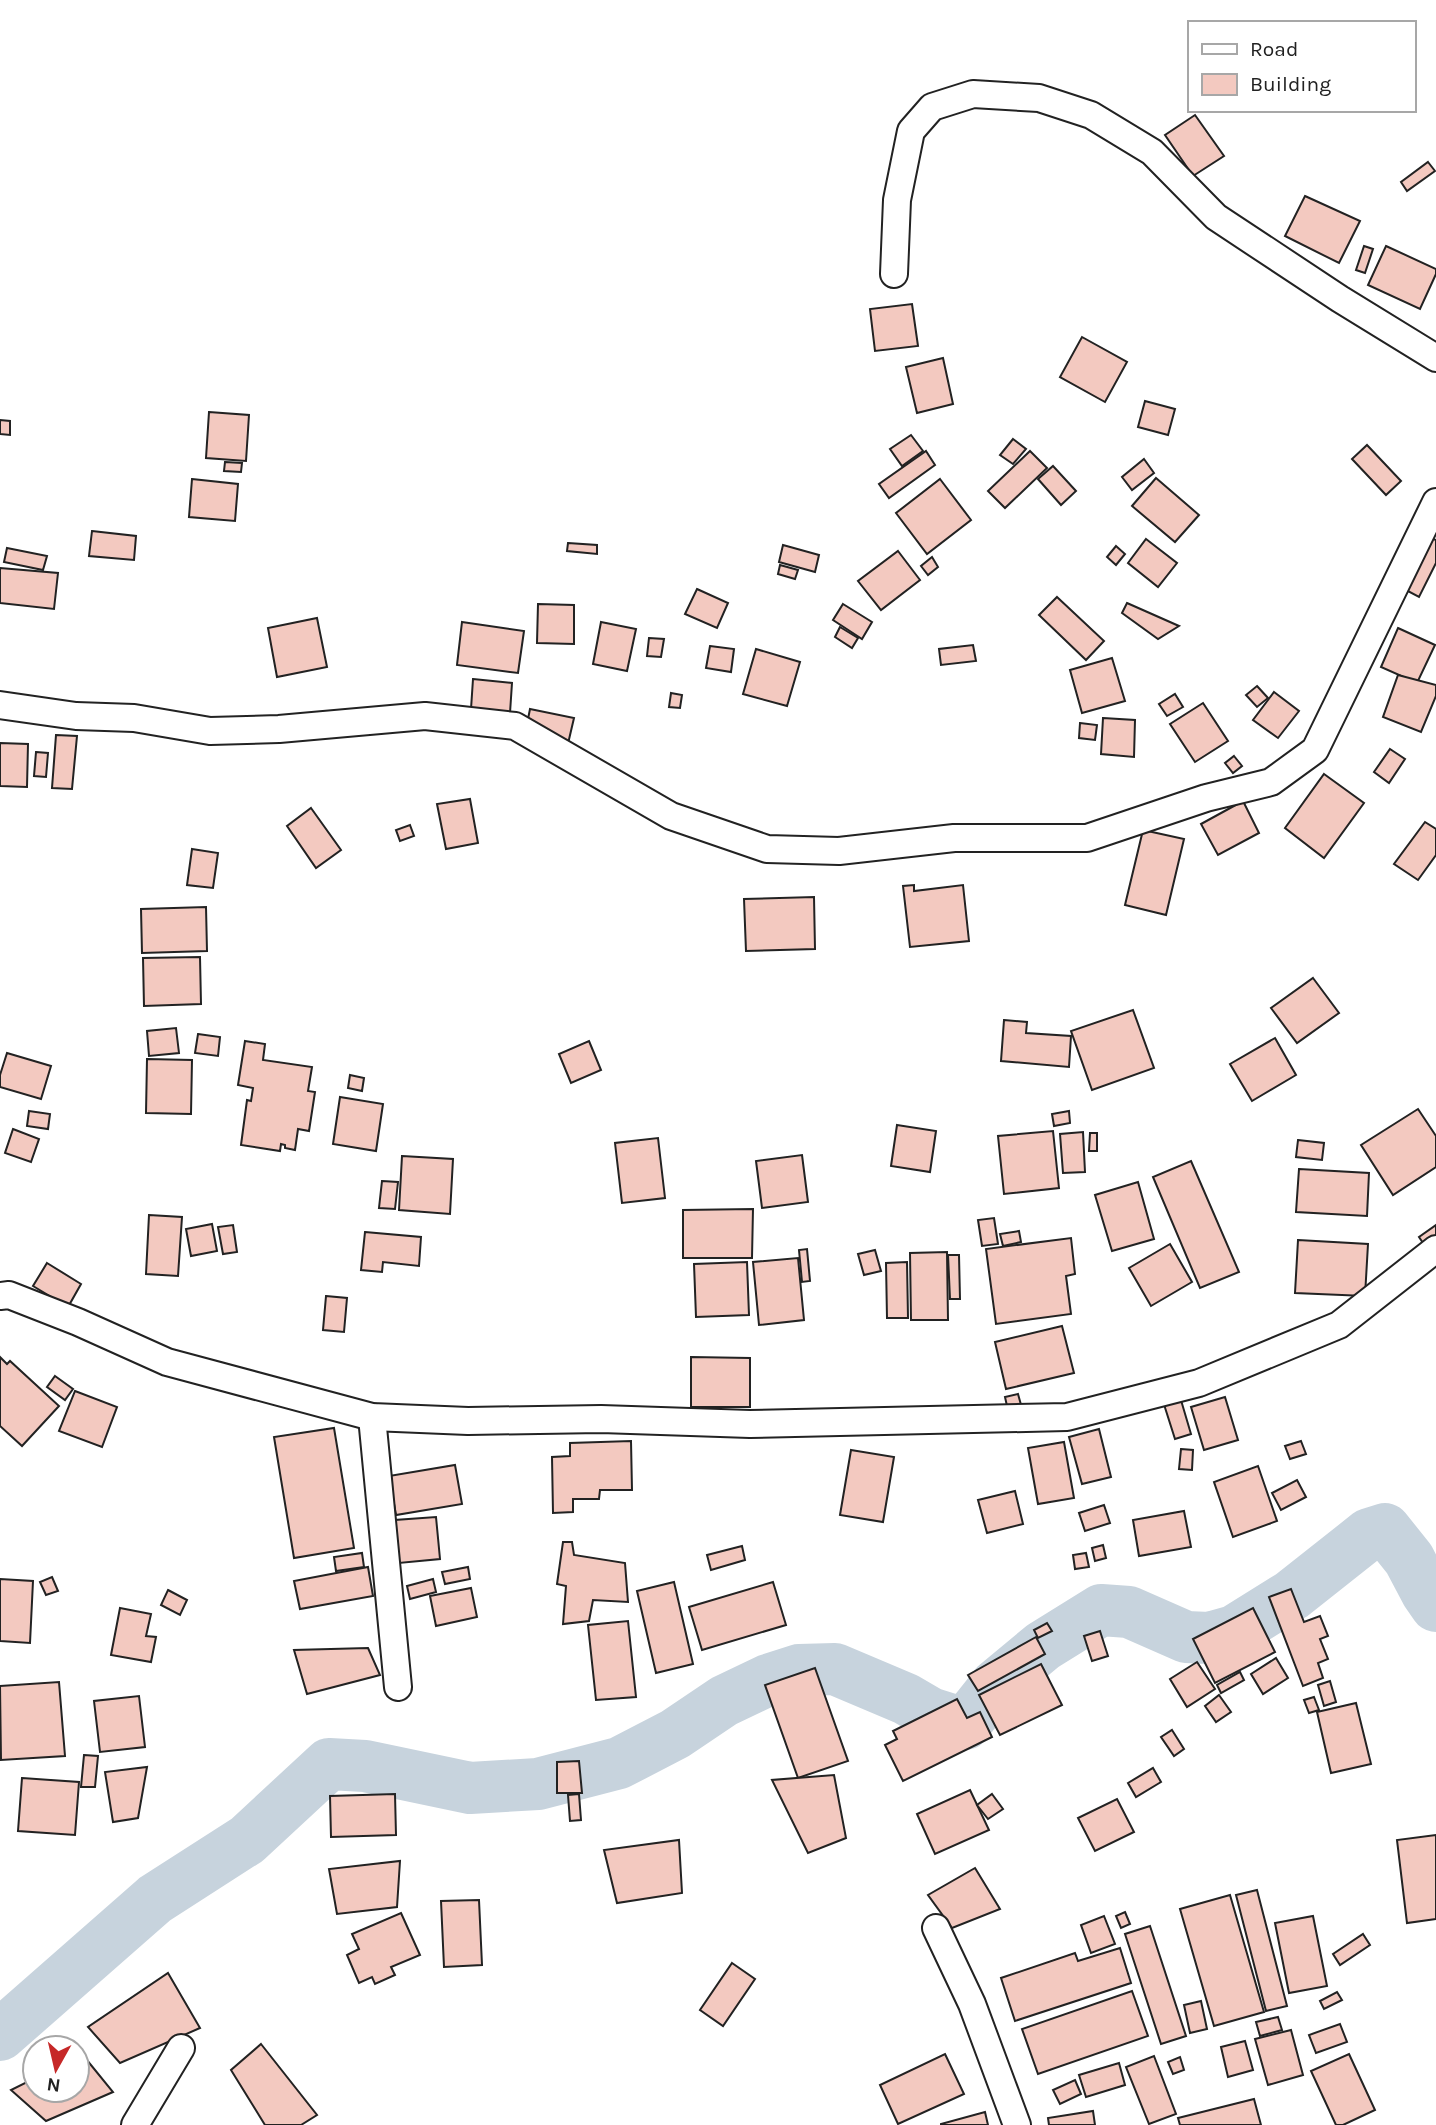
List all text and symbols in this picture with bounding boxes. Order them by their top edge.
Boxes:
legend [1188,21,1415,112]
text: Road [1250,37,1298,61]
text: Building [1250,72,1331,96]
north arrow [21,2034,91,2104]
text: N [45,2073,62,2097]

